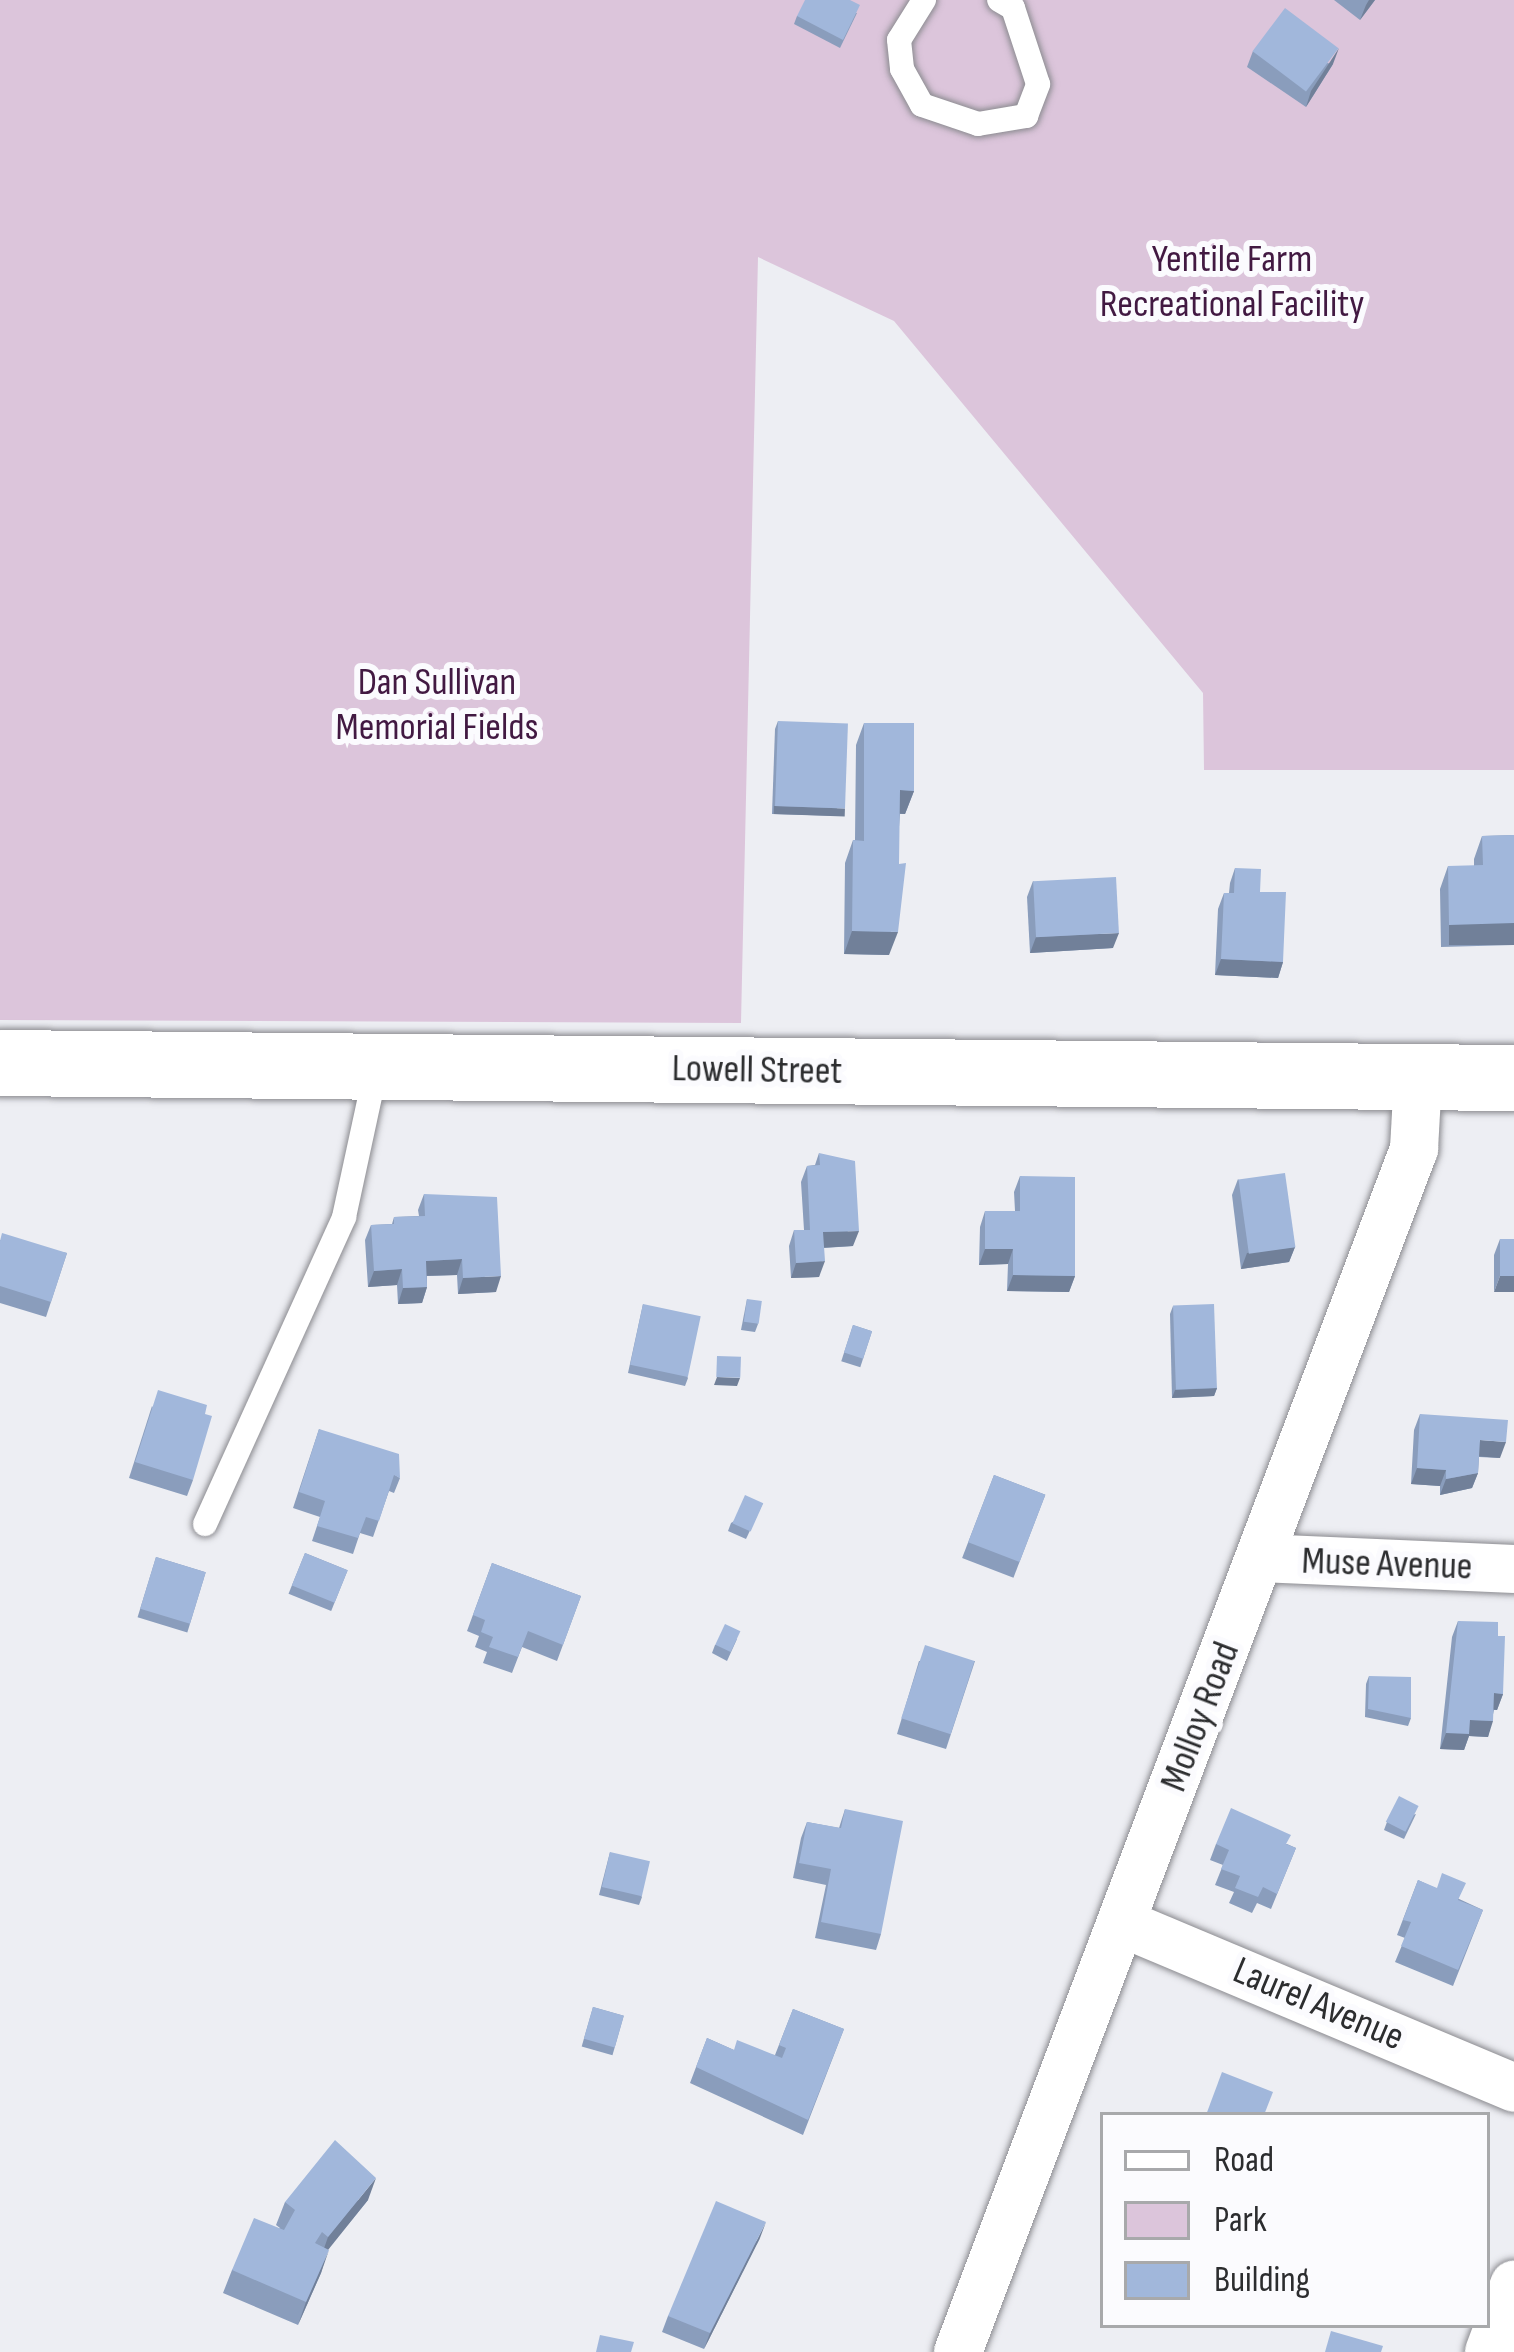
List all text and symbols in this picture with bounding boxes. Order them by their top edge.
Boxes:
park label: Yentile Farm Recreational Facility [1100,238,1364,329]
park label: Dan Sullivan Memorial Fields [336,661,538,752]
street label: Lowell Street [671,1046,843,1096]
street label: Muse Avenue [1301,1539,1473,1591]
street label: Molloy Road [1151,1636,1251,1798]
street label: Laurel Avenue [1226,1948,1410,2062]
legend [1100,2112,1490,2328]
text: Road [1214,2139,1274,2182]
text: Park [1214,2199,1267,2242]
text: Building [1214,2259,1310,2302]

